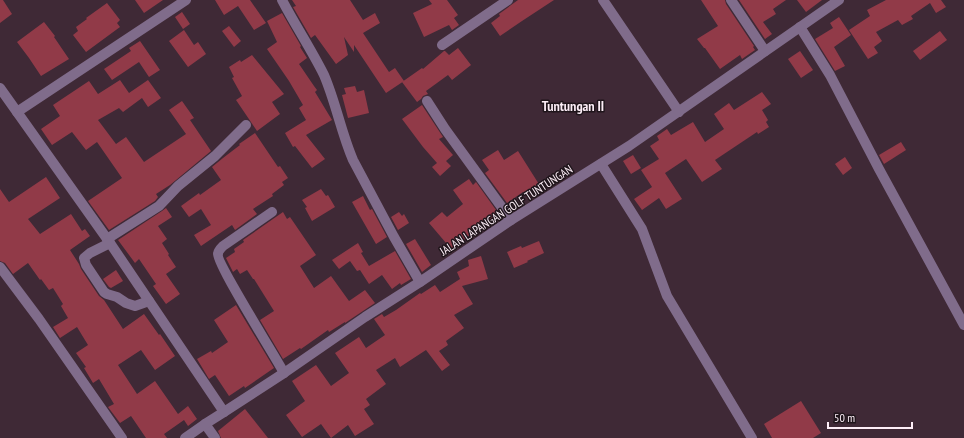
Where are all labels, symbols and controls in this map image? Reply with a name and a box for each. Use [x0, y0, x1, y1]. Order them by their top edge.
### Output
district label: Tuntungan II [542, 97, 604, 115]
street label: JALAN LAPANGAN GOLF TUNTUNGAN [436, 161, 575, 259]
scale bar [828, 404, 912, 430]
text: 50 m [834, 410, 855, 425]

